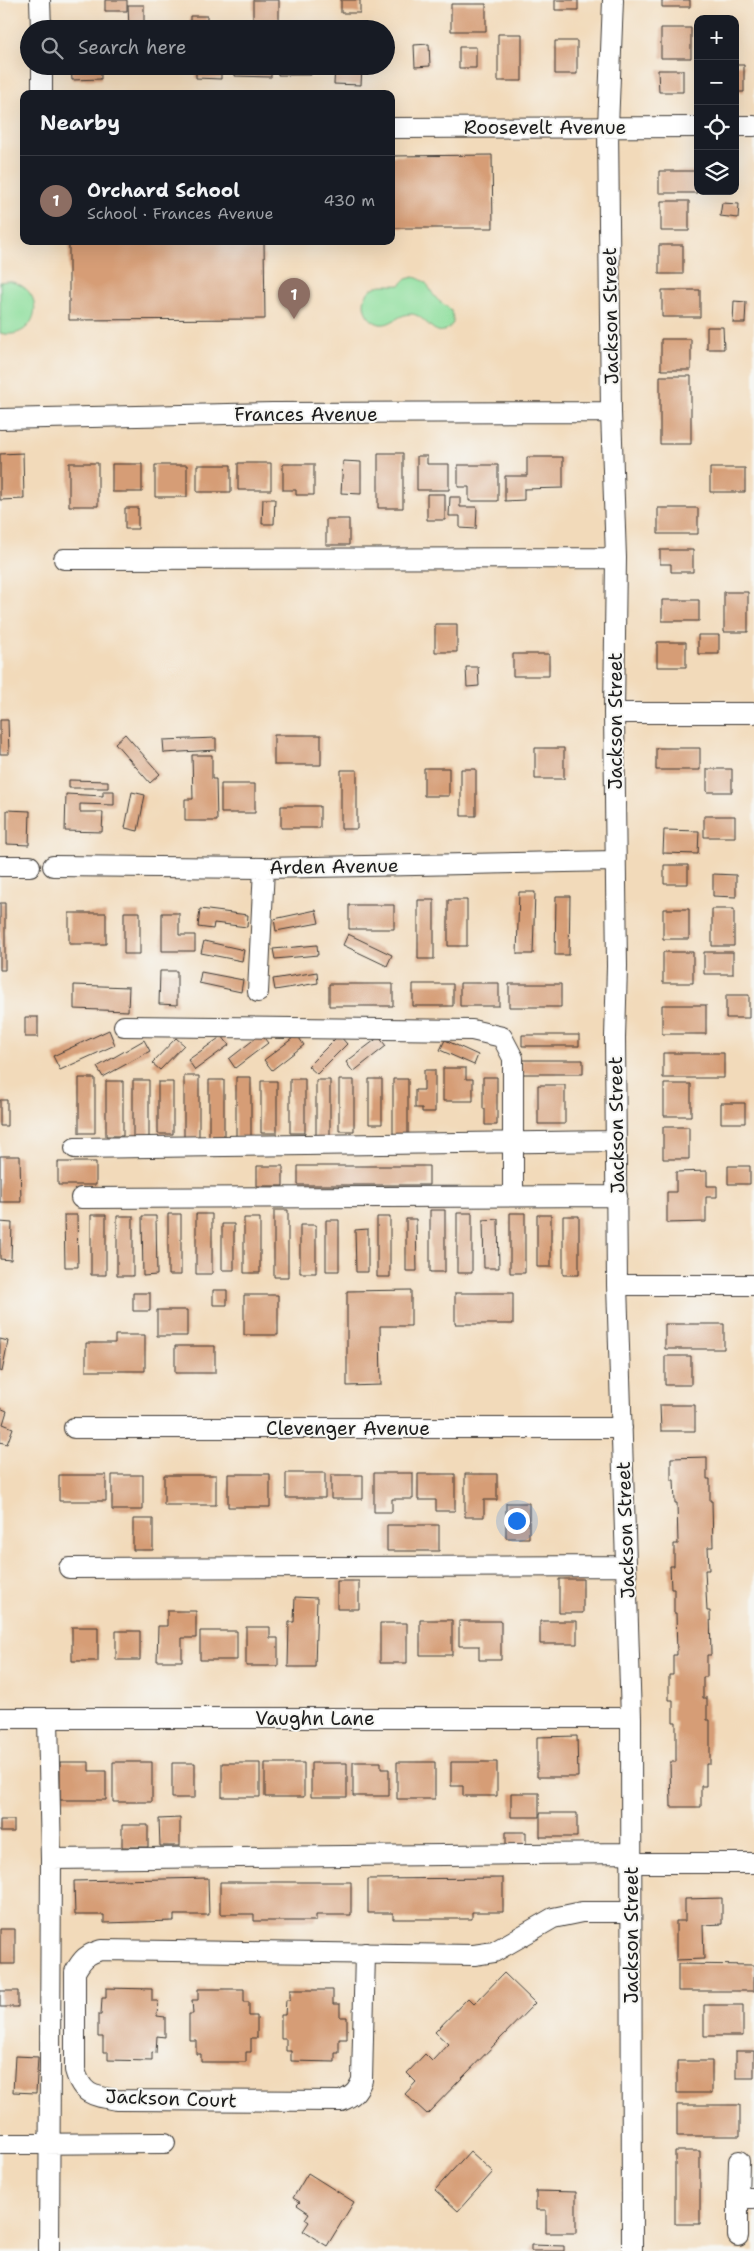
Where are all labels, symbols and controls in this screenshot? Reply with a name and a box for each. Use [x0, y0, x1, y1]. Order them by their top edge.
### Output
map controls [694, 15, 739, 195]
button: + [694, 15, 739, 60]
search box [20, 20, 395, 75]
icon: search [38, 34, 66, 62]
text: Search here [78, 35, 187, 60]
button: − [694, 60, 739, 105]
button: locate [694, 105, 739, 150]
text: Nearby [40, 109, 120, 137]
street label: Roosevelt Avenue [464, 115, 626, 140]
button: layers [694, 150, 739, 195]
text: Orchard School [87, 178, 240, 203]
text: 1 [52, 190, 60, 211]
text: 430 m [324, 190, 375, 211]
text: School · Frances Avenue [87, 203, 274, 224]
street label: Jackson Street [597, 247, 624, 385]
pin: 1 [278, 278, 310, 319]
street label: Frances Avenue [234, 402, 378, 427]
street label: Jackson Street [603, 652, 628, 790]
street label: Arden Avenue [269, 853, 399, 880]
street label: Jackson Street [603, 1056, 630, 1194]
street label: Clevenger Avenue [266, 1416, 430, 1441]
street label: Jackson Street [611, 1461, 640, 1599]
your location [504, 1508, 530, 1534]
street label: Vaughn Lane [255, 1706, 375, 1731]
street label: Jackson Street [619, 1866, 644, 2004]
street label: Jackson Court [105, 2084, 237, 2113]

